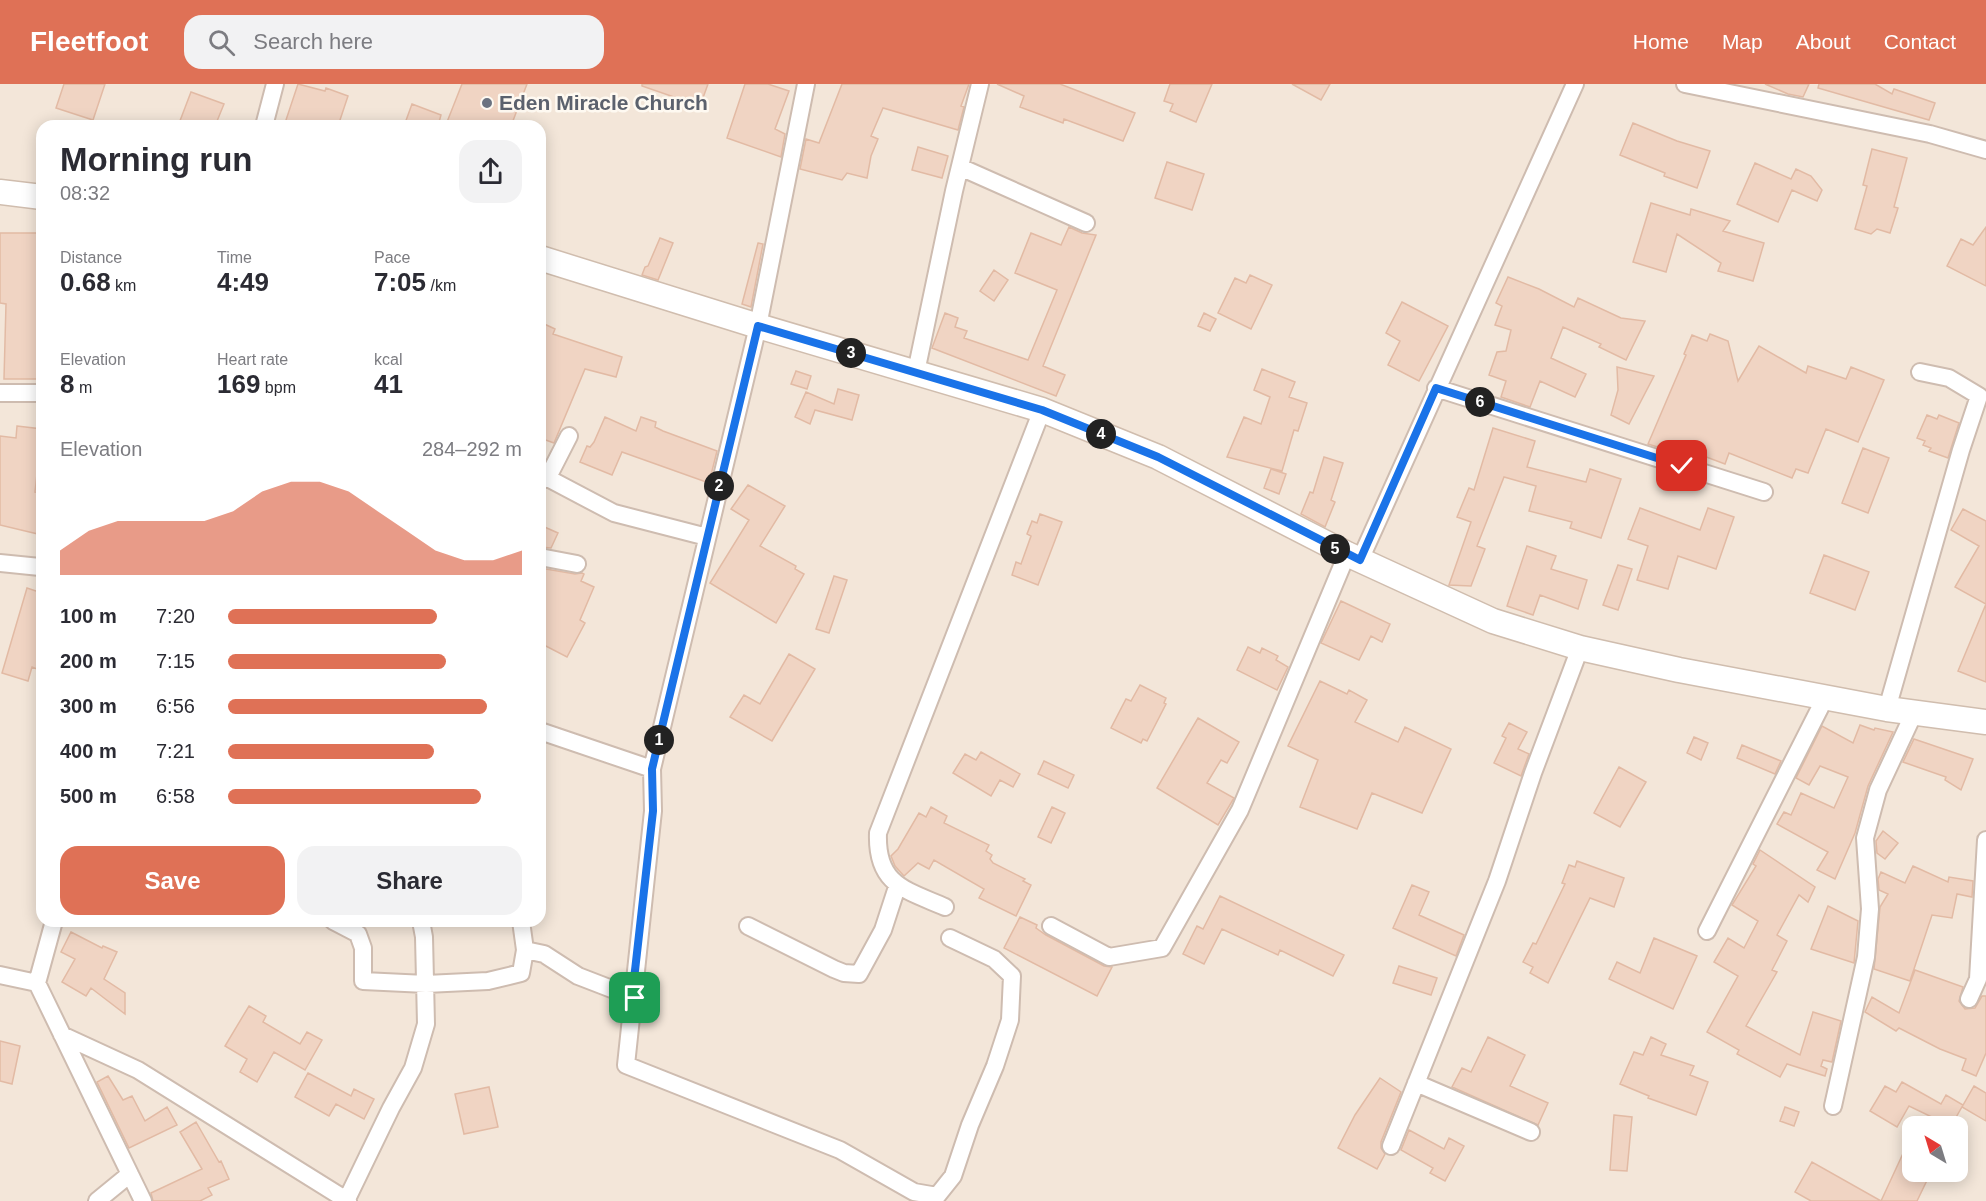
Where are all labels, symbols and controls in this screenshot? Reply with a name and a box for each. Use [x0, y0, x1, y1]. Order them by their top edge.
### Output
search box [184, 15, 604, 69]
text: Fleetfoot [30, 26, 148, 57]
icon: search [205, 26, 238, 59]
text: Search here [253, 29, 373, 54]
text: Home [1633, 30, 1689, 53]
text: Map [1722, 30, 1763, 53]
text: About [1796, 30, 1851, 53]
text: Contact [1884, 30, 1956, 53]
place label: Eden Miracle Church [499, 91, 708, 114]
marker: Eden Miracle Church [480, 96, 494, 110]
button: share [459, 140, 522, 203]
text: Morning run [60, 141, 252, 178]
text: 08:32 [60, 182, 110, 204]
text: Distance [60, 249, 122, 266]
text: Time [217, 249, 252, 266]
text: Pace [374, 249, 410, 266]
text: 0.68 [60, 267, 111, 297]
text: 4:49 [217, 267, 269, 297]
text: 7:05 [374, 267, 426, 297]
text: km [111, 277, 136, 294]
text: /km [426, 277, 456, 294]
pin: 3 [836, 338, 866, 368]
text: 3 [847, 344, 855, 361]
text: Elevation [60, 351, 126, 368]
text: Heart rate [217, 351, 288, 368]
text: kcal [374, 351, 402, 368]
text: 8 [60, 369, 74, 399]
text: 169 [217, 369, 260, 399]
text: 41 [374, 369, 403, 399]
text: m [74, 379, 92, 396]
text: bpm [260, 379, 296, 396]
pin: 6 [1465, 387, 1495, 417]
text: 6 [1476, 393, 1484, 410]
pin: 4 [1086, 419, 1116, 449]
text: 4 [1097, 425, 1105, 442]
text: Elevation [60, 438, 142, 460]
text: 284–292 m [422, 438, 522, 460]
pin [1656, 440, 1707, 491]
icon: check [1665, 449, 1698, 482]
pin: 2 [704, 471, 734, 501]
text: 2 [715, 477, 723, 494]
pin: 5 [1320, 534, 1350, 564]
text: 5 [1331, 540, 1339, 557]
text: 100 m [60, 605, 117, 627]
text: 7:20 [156, 605, 195, 627]
text: 200 m [60, 650, 117, 672]
text: 7:15 [156, 650, 195, 672]
text: 300 m [60, 695, 117, 717]
text: 6:56 [156, 695, 195, 717]
pin: 1 [644, 725, 674, 755]
text: 1 [655, 731, 663, 748]
text: 400 m [60, 740, 117, 762]
text: 7:21 [156, 740, 195, 762]
text: 500 m [60, 785, 117, 807]
text: 6:58 [156, 785, 195, 807]
button: Save [60, 846, 285, 915]
button: Share [297, 846, 522, 915]
pin [609, 972, 660, 1023]
icon: arrive [618, 981, 651, 1014]
north arrow [1902, 1116, 1968, 1182]
map controls [1902, 1116, 1968, 1182]

